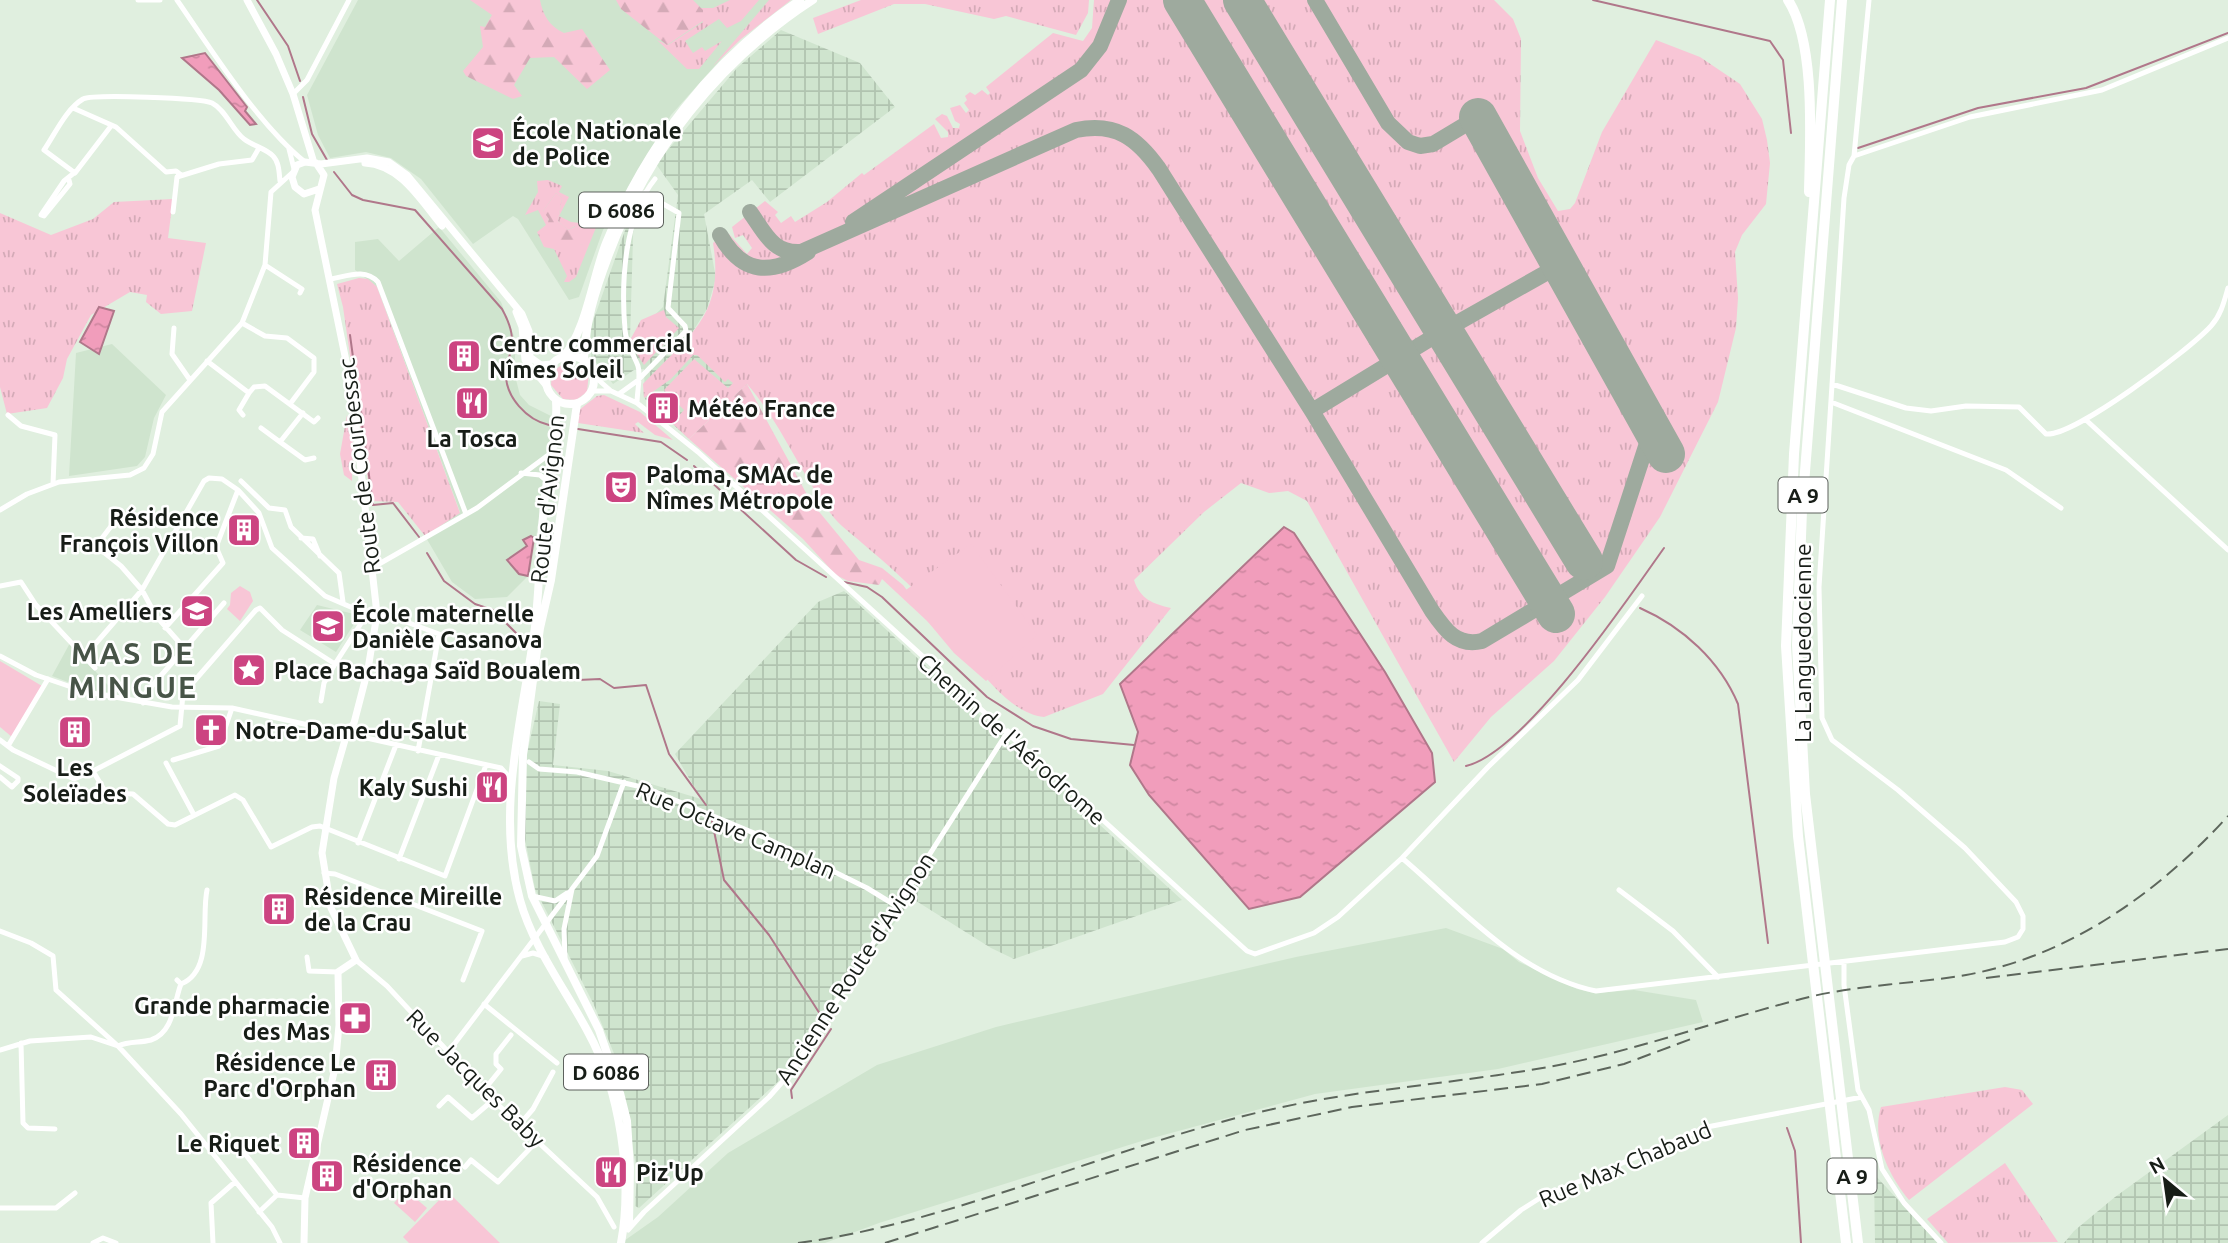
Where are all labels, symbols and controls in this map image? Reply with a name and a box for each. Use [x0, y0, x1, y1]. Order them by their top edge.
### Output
place label: École Nationale de Police [512, 115, 682, 169]
school or university icon: École Nationale de Police [469, 124, 507, 162]
road number: D 6086 [579, 192, 663, 228]
place label: Centre commercial Nîmes Soleil [489, 331, 692, 382]
building icon: Centre commercial Nîmes Soleil [445, 337, 483, 375]
street label: Route de Courbessac [333, 356, 385, 575]
restaurant icon: La Tosca [453, 384, 491, 422]
building icon: Météo France [644, 389, 682, 427]
place label: Météo France [688, 396, 836, 421]
street label: Route d'Avignon [526, 413, 568, 585]
place label: La Tosca [426, 426, 518, 451]
place label: Paloma, SMAC de Nîmes Métropole [646, 462, 834, 513]
theatre icon: Paloma, SMAC de Nîmes Métropole [602, 468, 640, 506]
road number: A 9 [1778, 477, 1828, 512]
place label: Résidence François Villon [59, 505, 219, 557]
building icon: Résidence François Villon [225, 511, 263, 549]
street label: La Languedocienne [1790, 543, 1815, 743]
school or university icon: Les Amelliers [178, 592, 216, 630]
place label: École maternelle Danièle Casanova [352, 598, 542, 652]
place label: Les Amelliers [27, 599, 172, 624]
school or university icon: École maternelle Danièle Casanova [309, 607, 347, 645]
district label: MAS DE MINGUE [68, 636, 198, 704]
street label: Chemin de l'Aérodrome [913, 648, 1111, 830]
place icon: Place Bachaga Saïd Boualem [230, 651, 268, 689]
place label: Place Bachaga Saïd Boualem [274, 658, 581, 683]
church icon: Notre-Dame-du-Salut [192, 711, 230, 749]
building icon: Les Soleïades [56, 713, 94, 751]
place label: Notre-Dame-du-Salut [235, 718, 467, 743]
place label: Les Soleïades [23, 755, 127, 806]
restaurant icon: Kaly Sushi [473, 768, 511, 806]
place label: Kaly Sushi [359, 775, 468, 800]
street label: Rue Octave Camplan [633, 777, 839, 883]
street label: Ancienne Route d'Avignon [771, 848, 939, 1088]
place label: Résidence Mireille de la Crau [304, 884, 502, 935]
building icon: Résidence Mireille de la Crau [260, 890, 298, 928]
place label: Grande pharmacie des Mas [134, 993, 330, 1044]
pharmacy icon: Grande pharmacie des Mas [336, 999, 374, 1037]
street label: Rue Jacques Baby [402, 1004, 550, 1152]
place label: Résidence Le Parc d'Orphan [203, 1050, 356, 1101]
road number: D 6086 [564, 1054, 648, 1090]
building icon: Résidence Le Parc d'Orphan [362, 1056, 400, 1094]
street label: Rue Max Chabaud [1535, 1116, 1715, 1212]
building icon: Le Riquet [285, 1124, 323, 1162]
place label: Le Riquet [177, 1131, 280, 1156]
north arrow [2130, 1145, 2200, 1215]
place label: Résidence d'Orphan [352, 1151, 462, 1202]
text: N [2145, 1152, 2168, 1178]
restaurant icon: Piz'Up [592, 1153, 630, 1191]
building icon: Résidence d'Orphan [308, 1157, 346, 1195]
road number: A 9 [1828, 1158, 1876, 1194]
place label: Piz'Up [636, 1160, 704, 1185]

